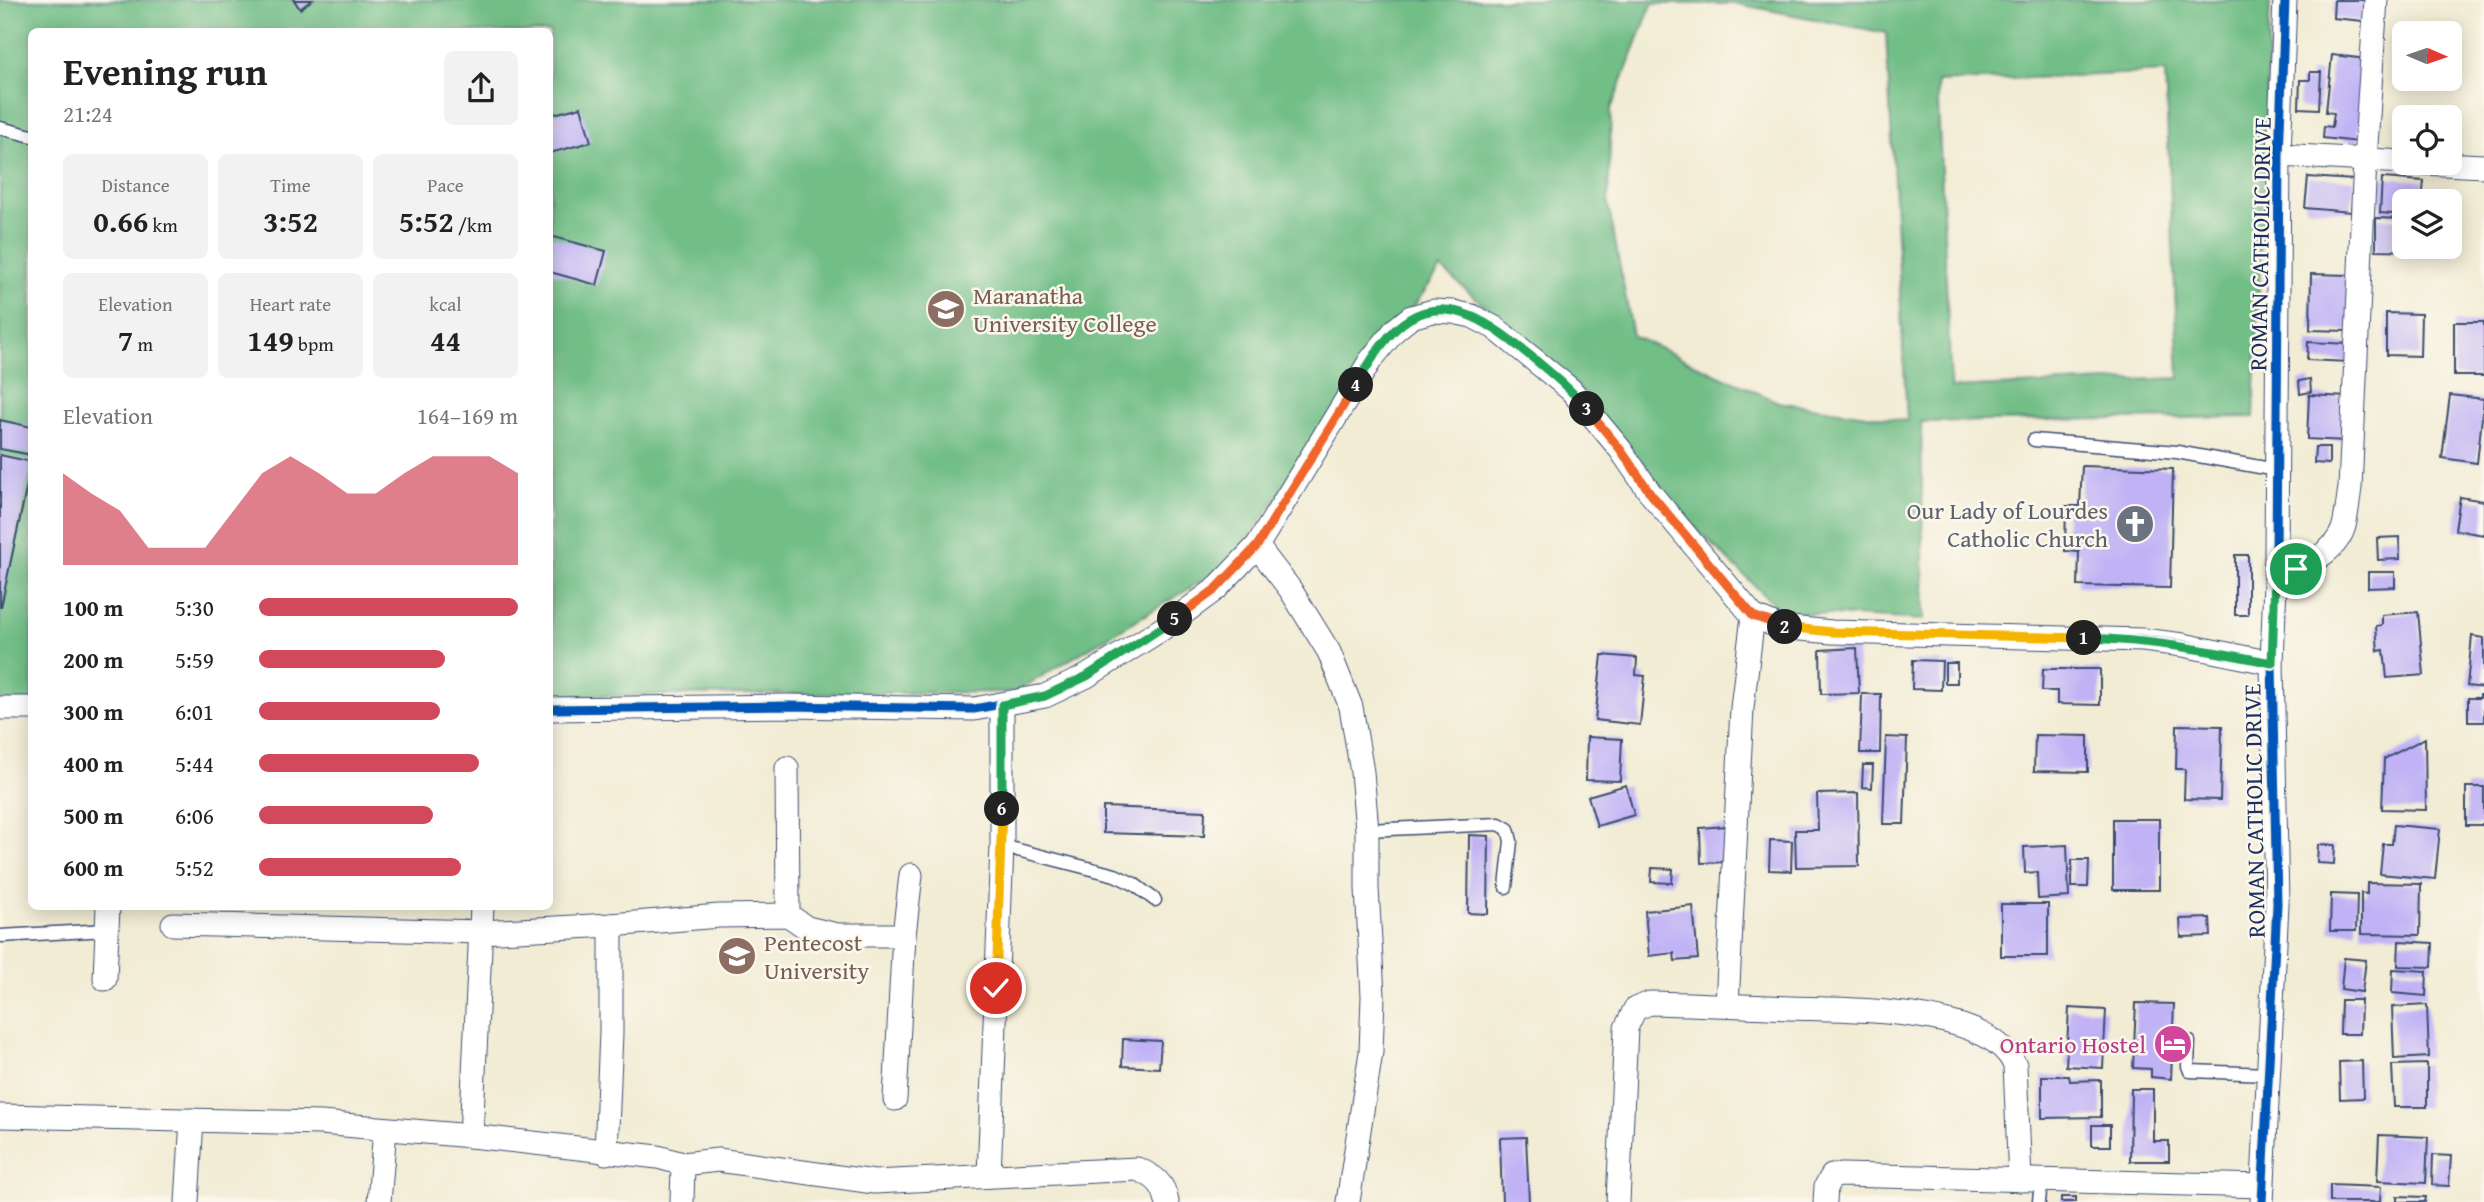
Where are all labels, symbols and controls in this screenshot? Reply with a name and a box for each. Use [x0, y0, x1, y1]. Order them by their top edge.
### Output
north arrow [2392, 21, 2462, 91]
map controls [2392, 21, 2462, 259]
text: Evening run [63, 43, 267, 99]
button: share [444, 51, 518, 125]
text: 21:24 [63, 97, 113, 130]
button: locate [2392, 105, 2462, 175]
street label: ROMAN CATHOLIC DRIVE [2240, 117, 2280, 371]
text: Distance [101, 171, 170, 199]
text: Time [270, 171, 311, 199]
text: Pace [427, 171, 464, 199]
button: layers [2392, 189, 2462, 259]
text: 0.66 [93, 199, 148, 243]
text: 3:52 [263, 199, 318, 243]
text: 5:52 [399, 199, 454, 243]
text: km [148, 211, 178, 239]
text: /km [454, 211, 492, 239]
place label: Maranatha University College [973, 278, 1157, 341]
school or university icon: Maranatha University College [925, 288, 967, 330]
text: Elevation [98, 290, 173, 318]
text: Heart rate [250, 290, 331, 318]
text: kcal [429, 290, 462, 318]
text: 7 [118, 318, 133, 362]
text: 149 [247, 318, 294, 362]
text: 44 [430, 318, 461, 362]
text: m [133, 330, 153, 358]
text: bpm [294, 330, 334, 358]
pin: 4 [1338, 368, 1374, 402]
text: 4 [1351, 370, 1360, 398]
pin: 3 [1570, 392, 1604, 426]
text: 3 [1582, 394, 1591, 422]
text: Elevation [63, 399, 153, 432]
text: 164–169 m [417, 399, 518, 432]
place label: Our Lady of Lourdes Catholic Church [1907, 493, 2109, 556]
church icon: Our Lady of Lourdes Catholic Church [2114, 503, 2156, 545]
pin [2266, 539, 2326, 599]
icon: arrive [2277, 550, 2315, 588]
text: 100 m [63, 591, 124, 624]
text: 5:30 [175, 591, 214, 624]
pin: 5 [1158, 602, 1192, 636]
text: 5 [1170, 604, 1179, 632]
pin: 2 [1768, 610, 1802, 644]
text: 2 [1780, 612, 1789, 640]
pin: 1 [2066, 620, 2102, 656]
text: 1 [2079, 623, 2088, 651]
text: 200 m [63, 643, 124, 676]
text: 5:59 [175, 643, 214, 676]
street label: ROMAN CATHOLIC DRIVE [2234, 684, 2274, 938]
text: 300 m [63, 695, 124, 728]
text: 6:01 [175, 695, 214, 728]
text: 400 m [63, 747, 124, 780]
text: 5:44 [175, 747, 214, 780]
pin: 6 [984, 792, 1020, 826]
text: 6 [997, 794, 1006, 822]
text: 500 m [63, 799, 124, 832]
text: 6:06 [175, 799, 214, 832]
text: 600 m [63, 851, 124, 884]
text: 5:52 [175, 851, 214, 884]
place label: Pentecost University [764, 925, 869, 988]
school or university icon: Pentecost University [716, 935, 758, 977]
pin [966, 958, 1026, 1018]
icon: check [977, 969, 1015, 1007]
hotel icon: Ontario Hostel [2152, 1023, 2194, 1065]
place label: Ontario Hostel [2000, 1027, 2146, 1062]

